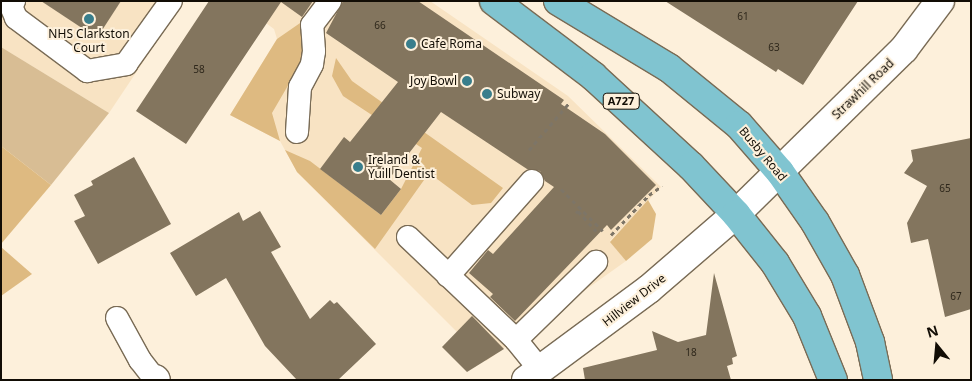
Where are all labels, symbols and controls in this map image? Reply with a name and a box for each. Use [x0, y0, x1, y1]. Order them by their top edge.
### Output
house number: 61 [737, 11, 749, 23]
marker: NHS Clarkston Court [83, 13, 95, 25]
house number: 66 [374, 20, 386, 32]
place label: NHS Clarkston Court [48, 27, 130, 55]
place label: Cafe Roma [421, 37, 482, 51]
marker: Cafe Roma [405, 38, 417, 50]
house number: 63 [768, 42, 780, 54]
street label: Strawhill Road [829, 56, 897, 122]
house number: 58 [193, 64, 205, 76]
place label: Joy Bowl [410, 74, 457, 88]
marker: Joy Bowl [461, 75, 473, 87]
place label: Subway [497, 87, 540, 101]
marker: Subway [481, 88, 493, 100]
road number: A727 [602, 92, 640, 110]
street label: Busby Road [736, 124, 790, 184]
place label: Ireland & Yuill Dentist [368, 153, 435, 181]
marker: Ireland & Yuill Dentist [352, 161, 364, 173]
house number: 65 [939, 183, 951, 195]
street label: Hillview Drive [600, 271, 668, 329]
house number: 67 [950, 291, 962, 303]
text: N [924, 320, 941, 342]
north arrow [912, 321, 962, 371]
house number: 18 [685, 347, 697, 359]

